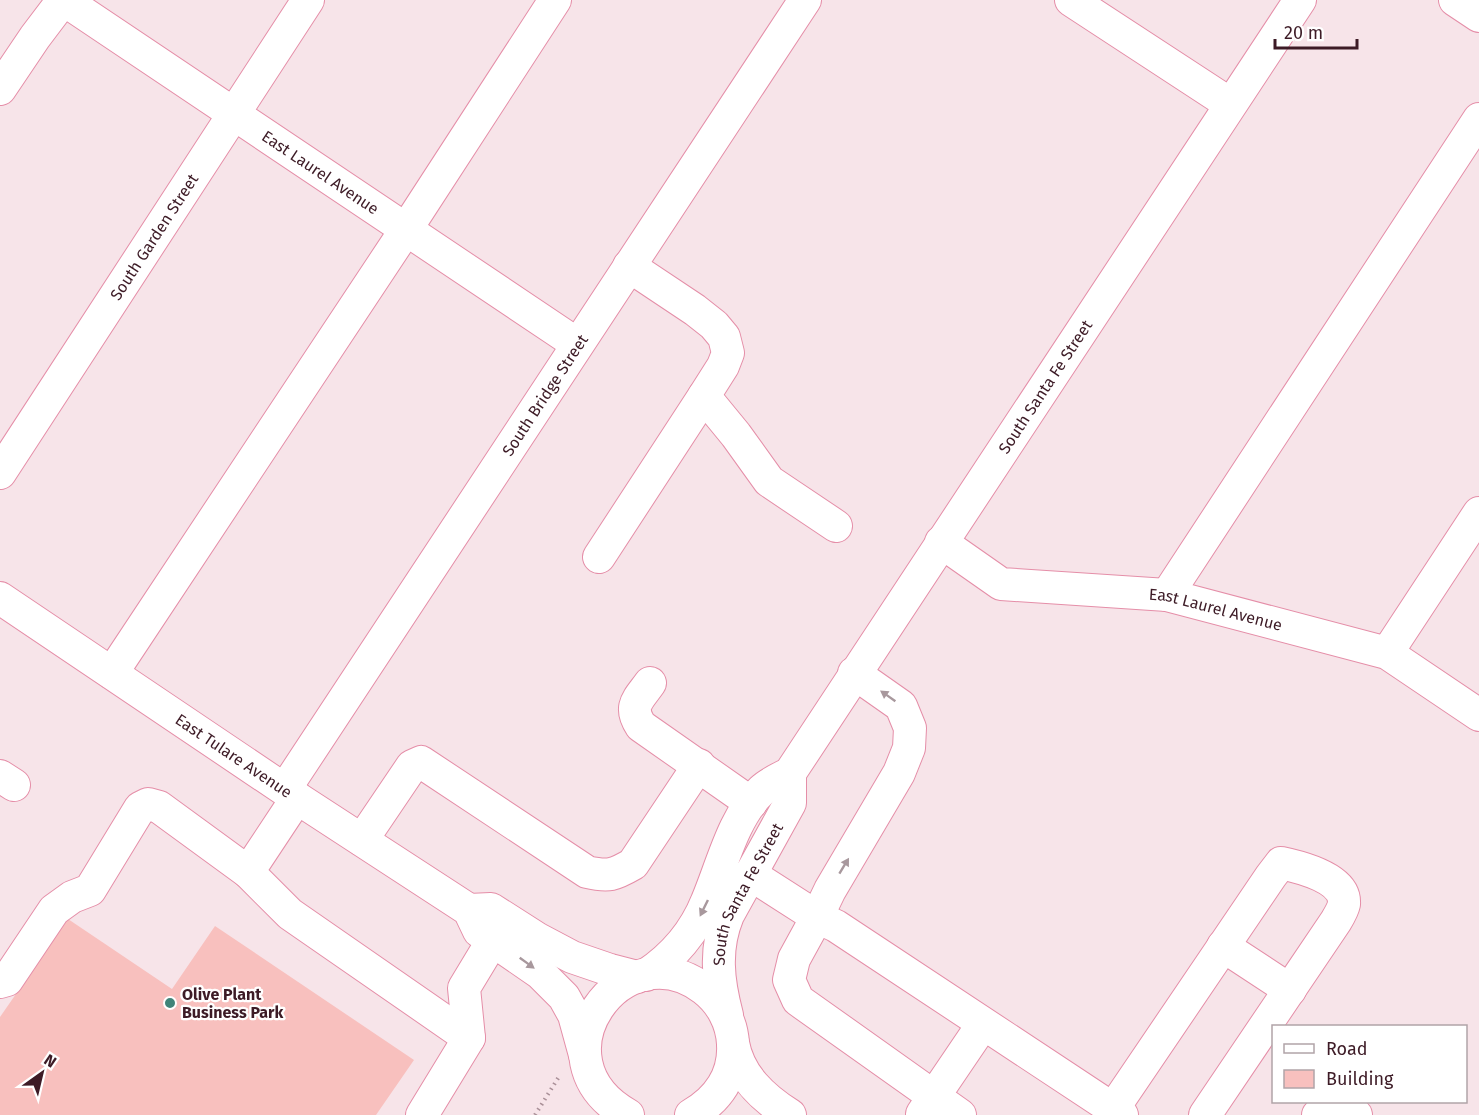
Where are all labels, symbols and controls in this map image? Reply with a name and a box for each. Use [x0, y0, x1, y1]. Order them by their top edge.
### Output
scale bar [1275, 12, 1358, 50]
text: 20 m [1284, 22, 1323, 44]
street label: East Laurel Avenue [258, 127, 382, 219]
street label: South Garden Street [106, 170, 202, 304]
street label: South Santa Fe Street [994, 316, 1096, 457]
street label: South Bridge Street [498, 331, 592, 459]
street label: East Laurel Avenue [1148, 585, 1284, 635]
one-way arrow [880, 690, 896, 702]
street label: East Tulare Avenue [172, 710, 296, 802]
street label: South Santa Fe Street [710, 819, 787, 966]
one-way arrow [839, 857, 849, 874]
one-way arrow [699, 899, 708, 916]
one-way arrow [519, 957, 535, 969]
place label: Olive Plant Business Park [182, 985, 283, 1022]
marker: Olive Plant Business Park [163, 996, 177, 1010]
legend [1272, 1025, 1467, 1103]
text: Road [1326, 1038, 1368, 1060]
north arrow [12, 1043, 72, 1103]
text: N [40, 1050, 60, 1072]
text: Building [1326, 1068, 1394, 1090]

